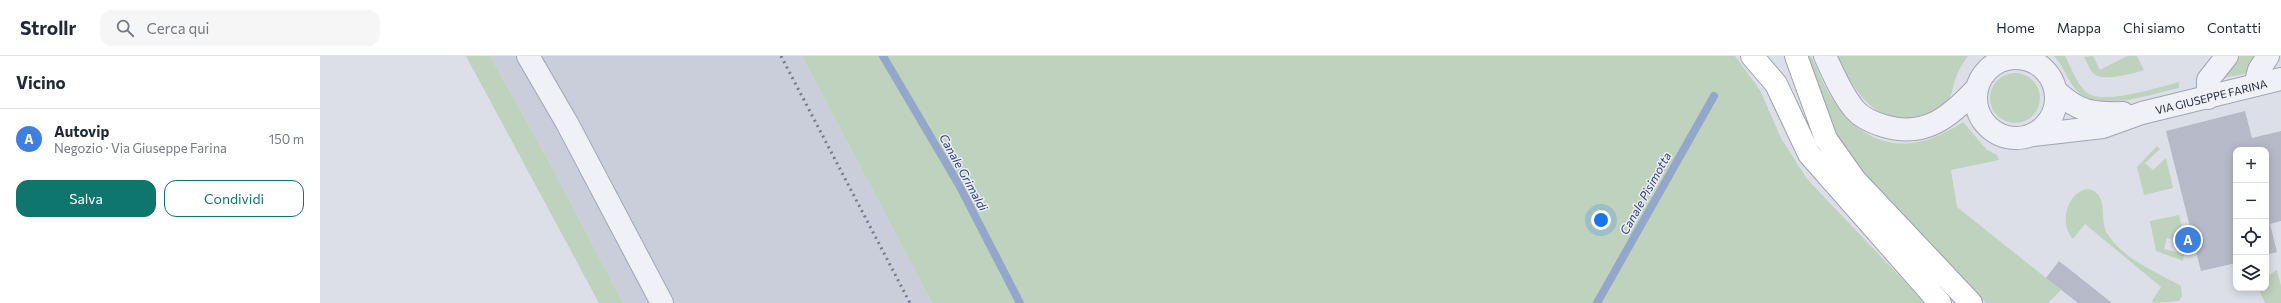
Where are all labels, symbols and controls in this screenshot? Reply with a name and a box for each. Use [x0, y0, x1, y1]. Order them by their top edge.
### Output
search box [100, 10, 380, 46]
text: Strollr [20, 16, 76, 39]
icon: search [114, 17, 136, 39]
text: Cerca qui [146, 19, 209, 37]
text: Home [1996, 19, 2035, 36]
text: Mappa [2057, 19, 2101, 36]
text: Chi siamo [2123, 19, 2185, 36]
text: Contatti [2207, 19, 2261, 36]
text: Vicino [16, 72, 66, 93]
street label: VIA GIUSEPPE FARINA [2154, 76, 2269, 116]
text: Autovip [54, 122, 109, 140]
text: A [24, 131, 34, 147]
text: 150 m [269, 131, 304, 147]
water label: Canale Grimaldi [937, 131, 991, 214]
text: Negozio · Via Giuseppe Farina [54, 140, 227, 156]
map controls [2233, 147, 2269, 291]
button: + [2233, 147, 2269, 183]
water label: Canale Pisimotta [1617, 149, 1673, 237]
button: Salva [16, 180, 156, 217]
button: Condividi [164, 180, 304, 217]
button: − [2233, 183, 2269, 219]
your location [1591, 210, 1611, 230]
button: locate [2233, 219, 2269, 255]
pin: A [2175, 225, 2201, 255]
button: layers [2233, 255, 2269, 291]

